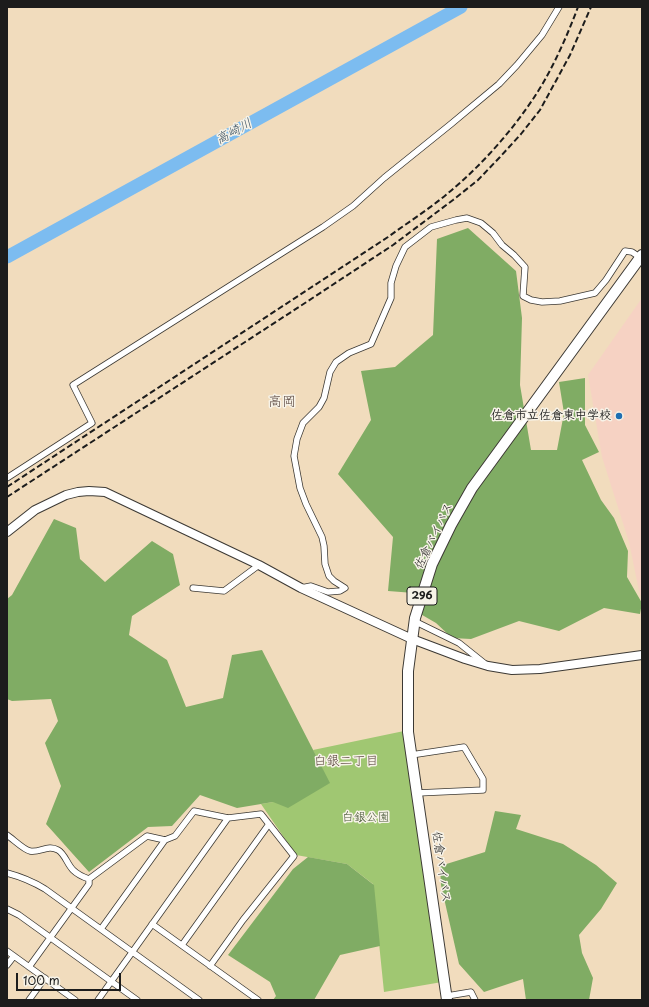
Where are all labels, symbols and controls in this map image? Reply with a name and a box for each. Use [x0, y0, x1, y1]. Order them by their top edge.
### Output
water label: 高崎川 [213, 116, 255, 148]
district label: 高岡 [268, 394, 296, 410]
place label: 佐倉市立佐倉東中学校 [491, 409, 611, 423]
marker: 佐倉市立佐倉東中学校 [614, 411, 624, 421]
street label: 佐倉バイパス [412, 500, 456, 572]
road number: 296 [407, 587, 437, 605]
district label: 白銀二丁目 [314, 753, 378, 769]
park label: 白銀公園 [342, 811, 390, 825]
street label: 佐倉バイパス [429, 830, 453, 904]
scale bar [18, 965, 123, 991]
text: 100 m [23, 971, 60, 989]

